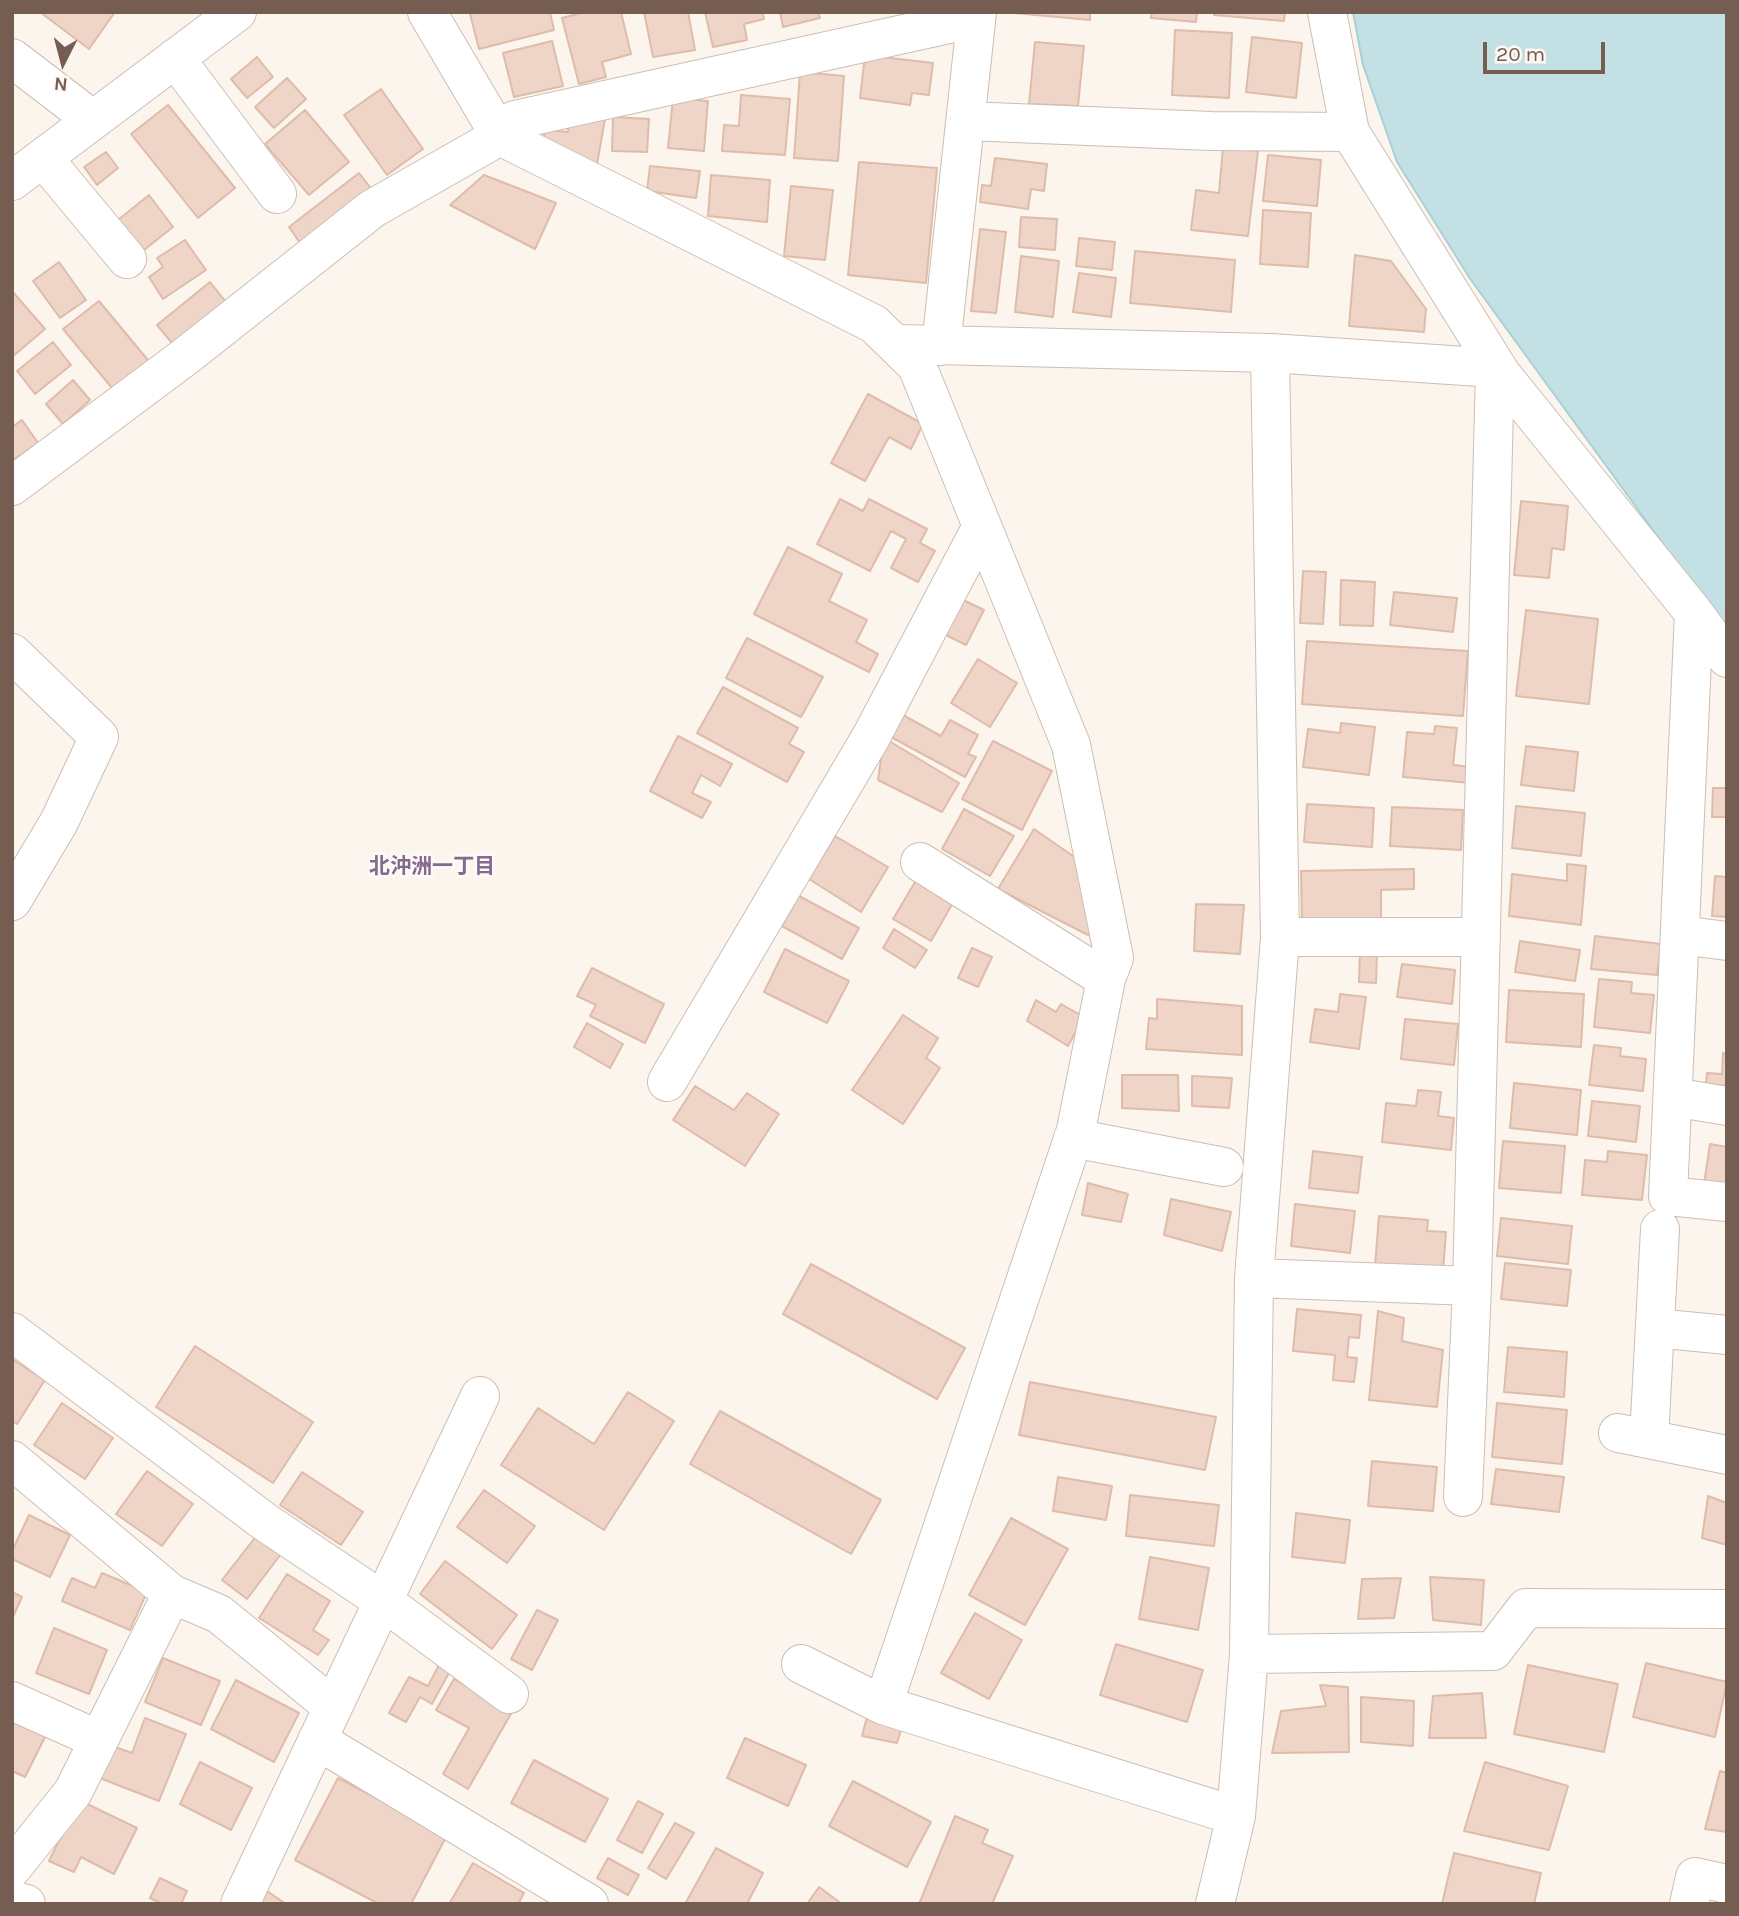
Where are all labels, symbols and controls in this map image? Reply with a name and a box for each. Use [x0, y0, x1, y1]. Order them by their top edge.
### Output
north arrow [28, 28, 98, 98]
scale bar [1487, 28, 1610, 72]
text: 20 m [1496, 42, 1545, 66]
text: N [53, 72, 69, 96]
district label: 北沖洲一丁目 [369, 854, 495, 880]

